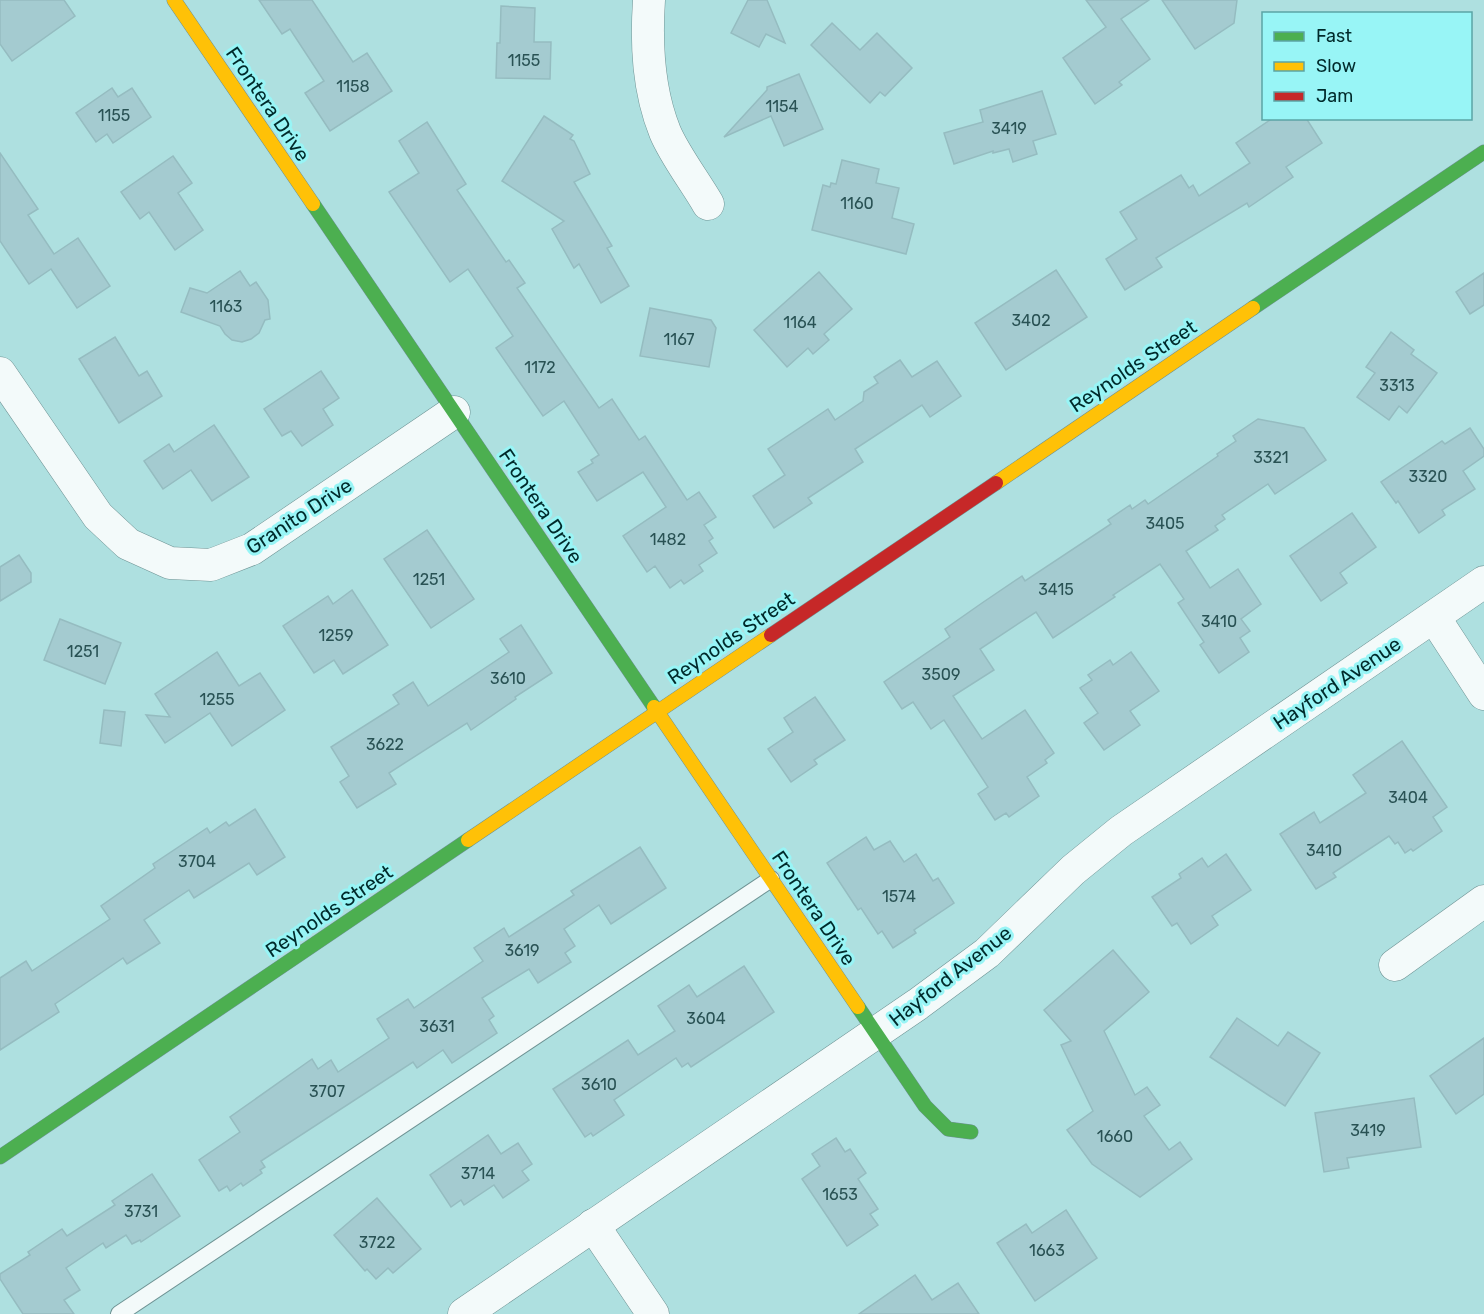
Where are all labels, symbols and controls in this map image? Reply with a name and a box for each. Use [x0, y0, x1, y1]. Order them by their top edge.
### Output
legend [1262, 12, 1472, 120]
text: Fast [1316, 25, 1352, 47]
street label: Frontera Drive [221, 42, 315, 166]
house number: 1155 [508, 51, 540, 70]
text: Slow [1316, 55, 1356, 77]
house number: 1158 [336, 77, 370, 96]
text: Jam [1316, 85, 1353, 107]
house number: 1154 [765, 97, 799, 116]
house number: 1155 [98, 106, 130, 125]
house number: 3419 [991, 119, 1027, 138]
house number: 1160 [840, 194, 874, 213]
house number: 1163 [210, 297, 242, 316]
house number: 3402 [1011, 311, 1051, 330]
house number: 1164 [783, 313, 817, 332]
street label: Reynolds Street [1065, 315, 1201, 417]
house number: 1167 [663, 330, 695, 349]
house number: 1172 [524, 358, 556, 377]
house number: 3313 [1379, 376, 1415, 395]
street label: Frontera Drive [494, 444, 588, 568]
house number: 3321 [1253, 448, 1289, 467]
house number: 3320 [1409, 467, 1447, 486]
street label: Granito Drive [242, 473, 356, 559]
house number: 3405 [1145, 514, 1185, 533]
house number: 1482 [650, 530, 686, 549]
house number: 1251 [413, 570, 445, 589]
house number: 3415 [1038, 580, 1074, 599]
street label: Reynolds Street [663, 587, 799, 689]
house number: 3410 [1201, 612, 1237, 631]
house number: 1259 [318, 626, 354, 645]
street label: Hayford Avenue [1269, 631, 1405, 735]
house number: 1251 [67, 642, 99, 661]
house number: 3509 [922, 665, 960, 684]
house number: 3610 [490, 669, 526, 688]
house number: 1255 [199, 690, 235, 709]
house number: 3622 [366, 735, 404, 754]
house number: 3404 [1388, 788, 1428, 807]
house number: 3410 [1306, 841, 1342, 860]
street label: Frontera Drive [767, 846, 861, 970]
house number: 3704 [178, 852, 216, 871]
street label: Reynolds Street [261, 860, 397, 962]
house number: 1574 [882, 887, 916, 906]
street label: Hayford Avenue [884, 921, 1016, 1031]
house number: 3619 [504, 941, 540, 960]
house number: 3604 [686, 1009, 726, 1028]
house number: 3631 [419, 1017, 455, 1036]
house number: 3610 [581, 1075, 617, 1094]
house number: 3707 [309, 1082, 345, 1101]
house number: 3419 [1350, 1121, 1386, 1140]
house number: 1660 [1097, 1127, 1133, 1146]
house number: 3714 [461, 1164, 495, 1183]
house number: 1653 [822, 1185, 858, 1204]
house number: 3731 [124, 1202, 158, 1221]
house number: 3722 [359, 1233, 395, 1252]
house number: 1663 [1029, 1241, 1065, 1260]

